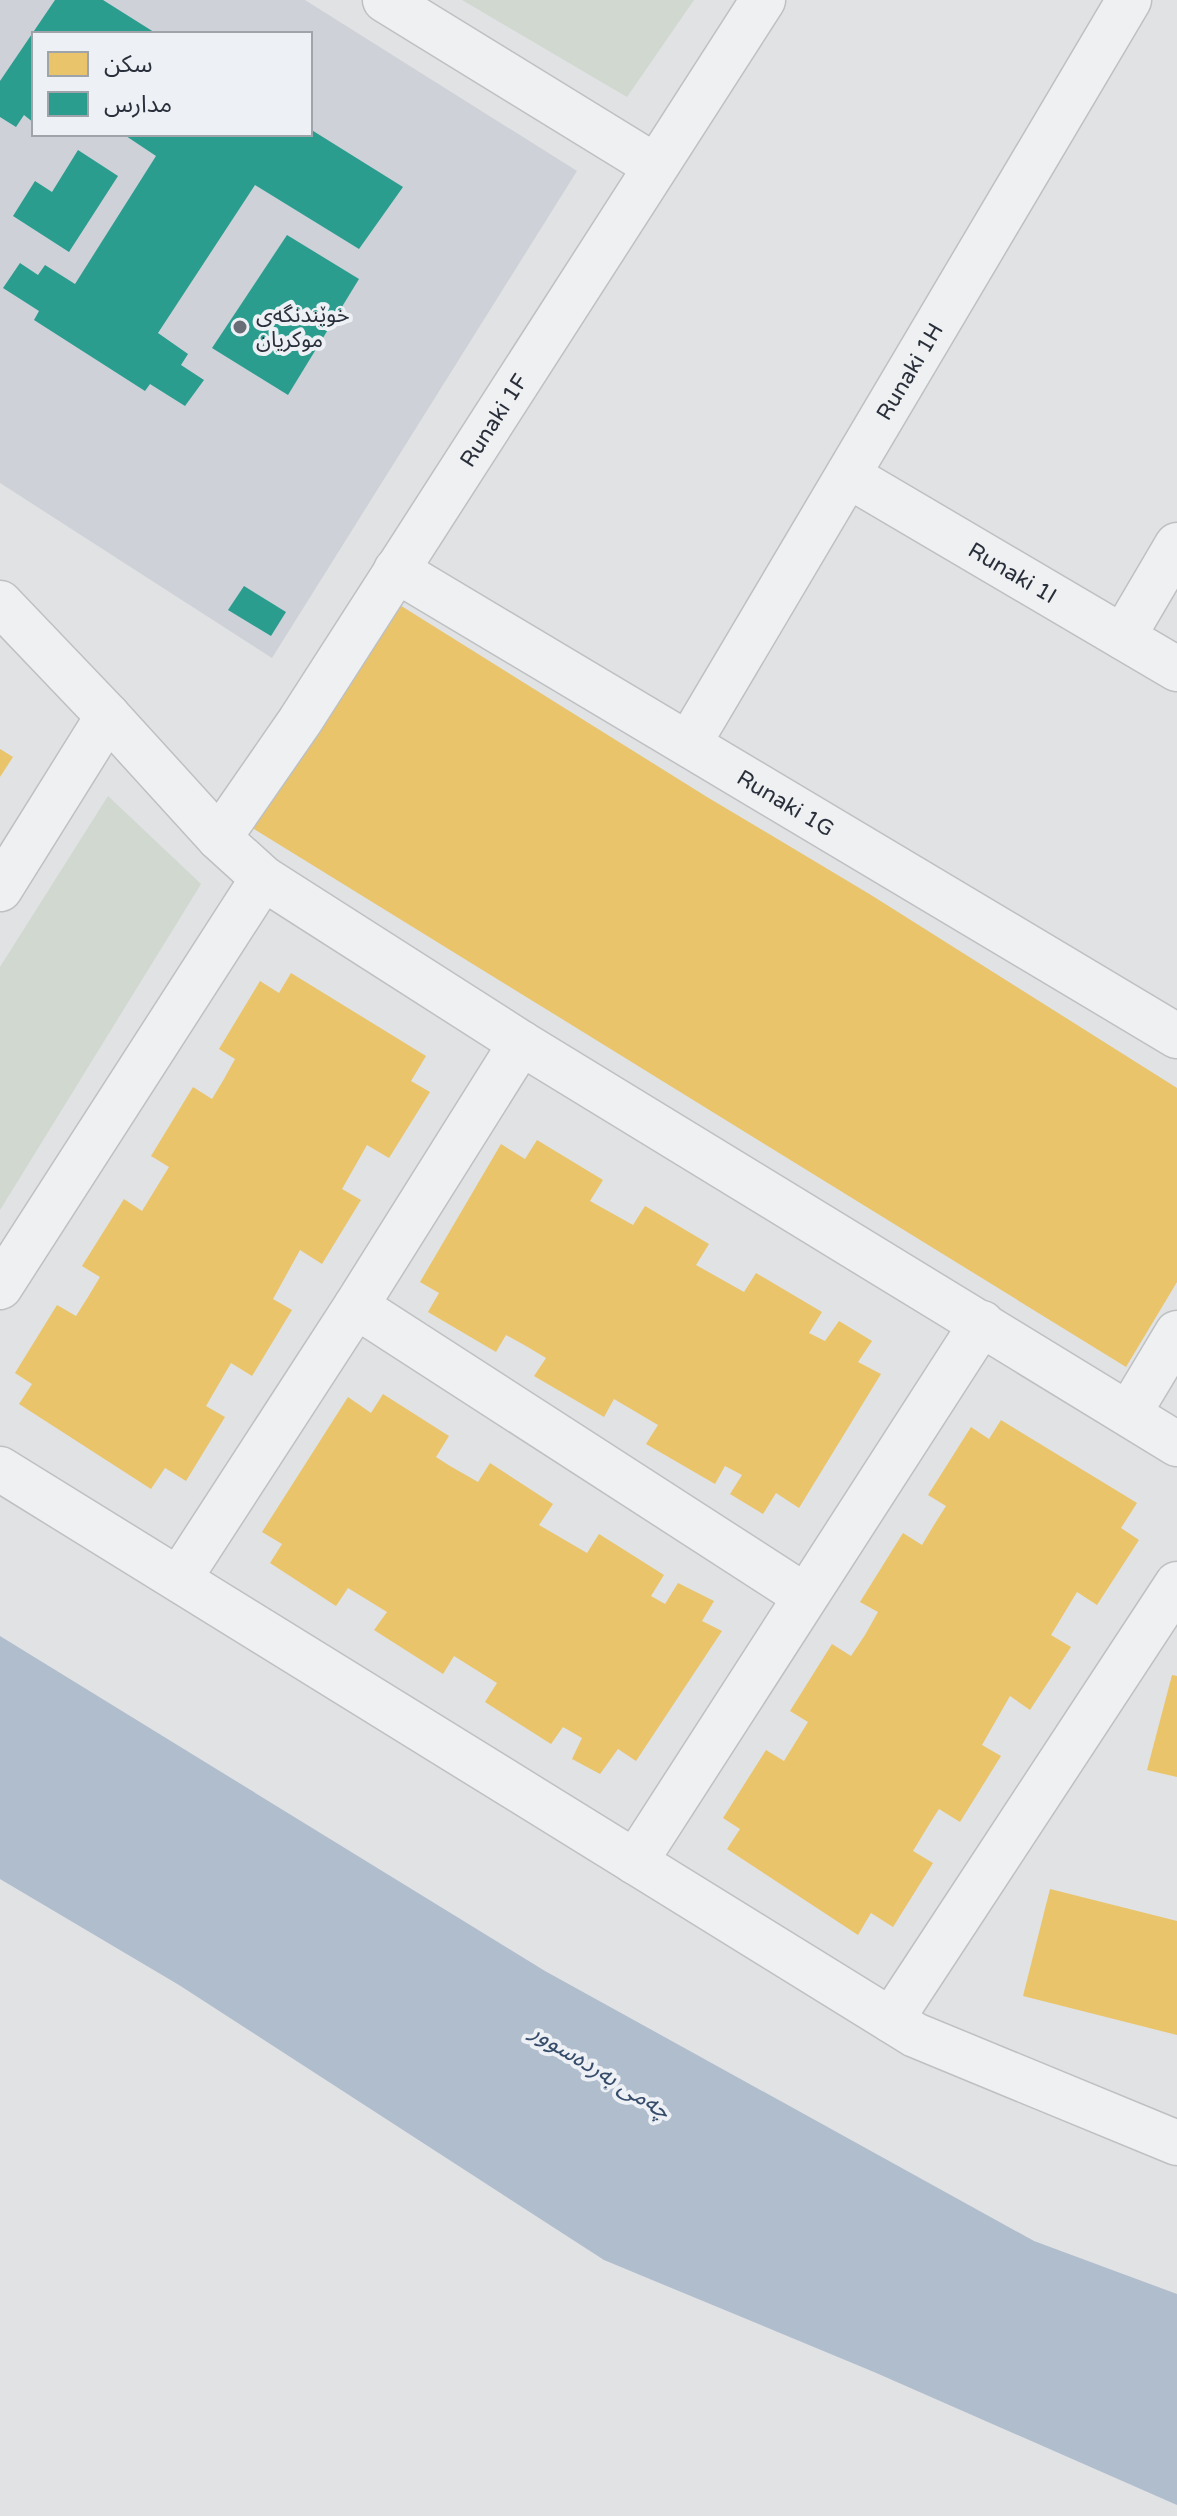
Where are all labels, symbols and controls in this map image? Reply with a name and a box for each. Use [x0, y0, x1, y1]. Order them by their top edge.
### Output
legend [32, 32, 312, 136]
text: سكن [104, 50, 153, 79]
text: مدارس [104, 90, 172, 119]
place label: خوێندنگەی موکریان [256, 302, 350, 353]
marker: خوێندنگەی موکریان [231, 318, 249, 336]
street label: Runaki 1H [871, 318, 949, 425]
street label: Runaki 1F [455, 369, 534, 472]
street label: Runaki 1I [963, 537, 1061, 609]
street label: Runaki 1G [732, 765, 839, 842]
water label: چەمی بەردەسوور [523, 2016, 677, 2127]

